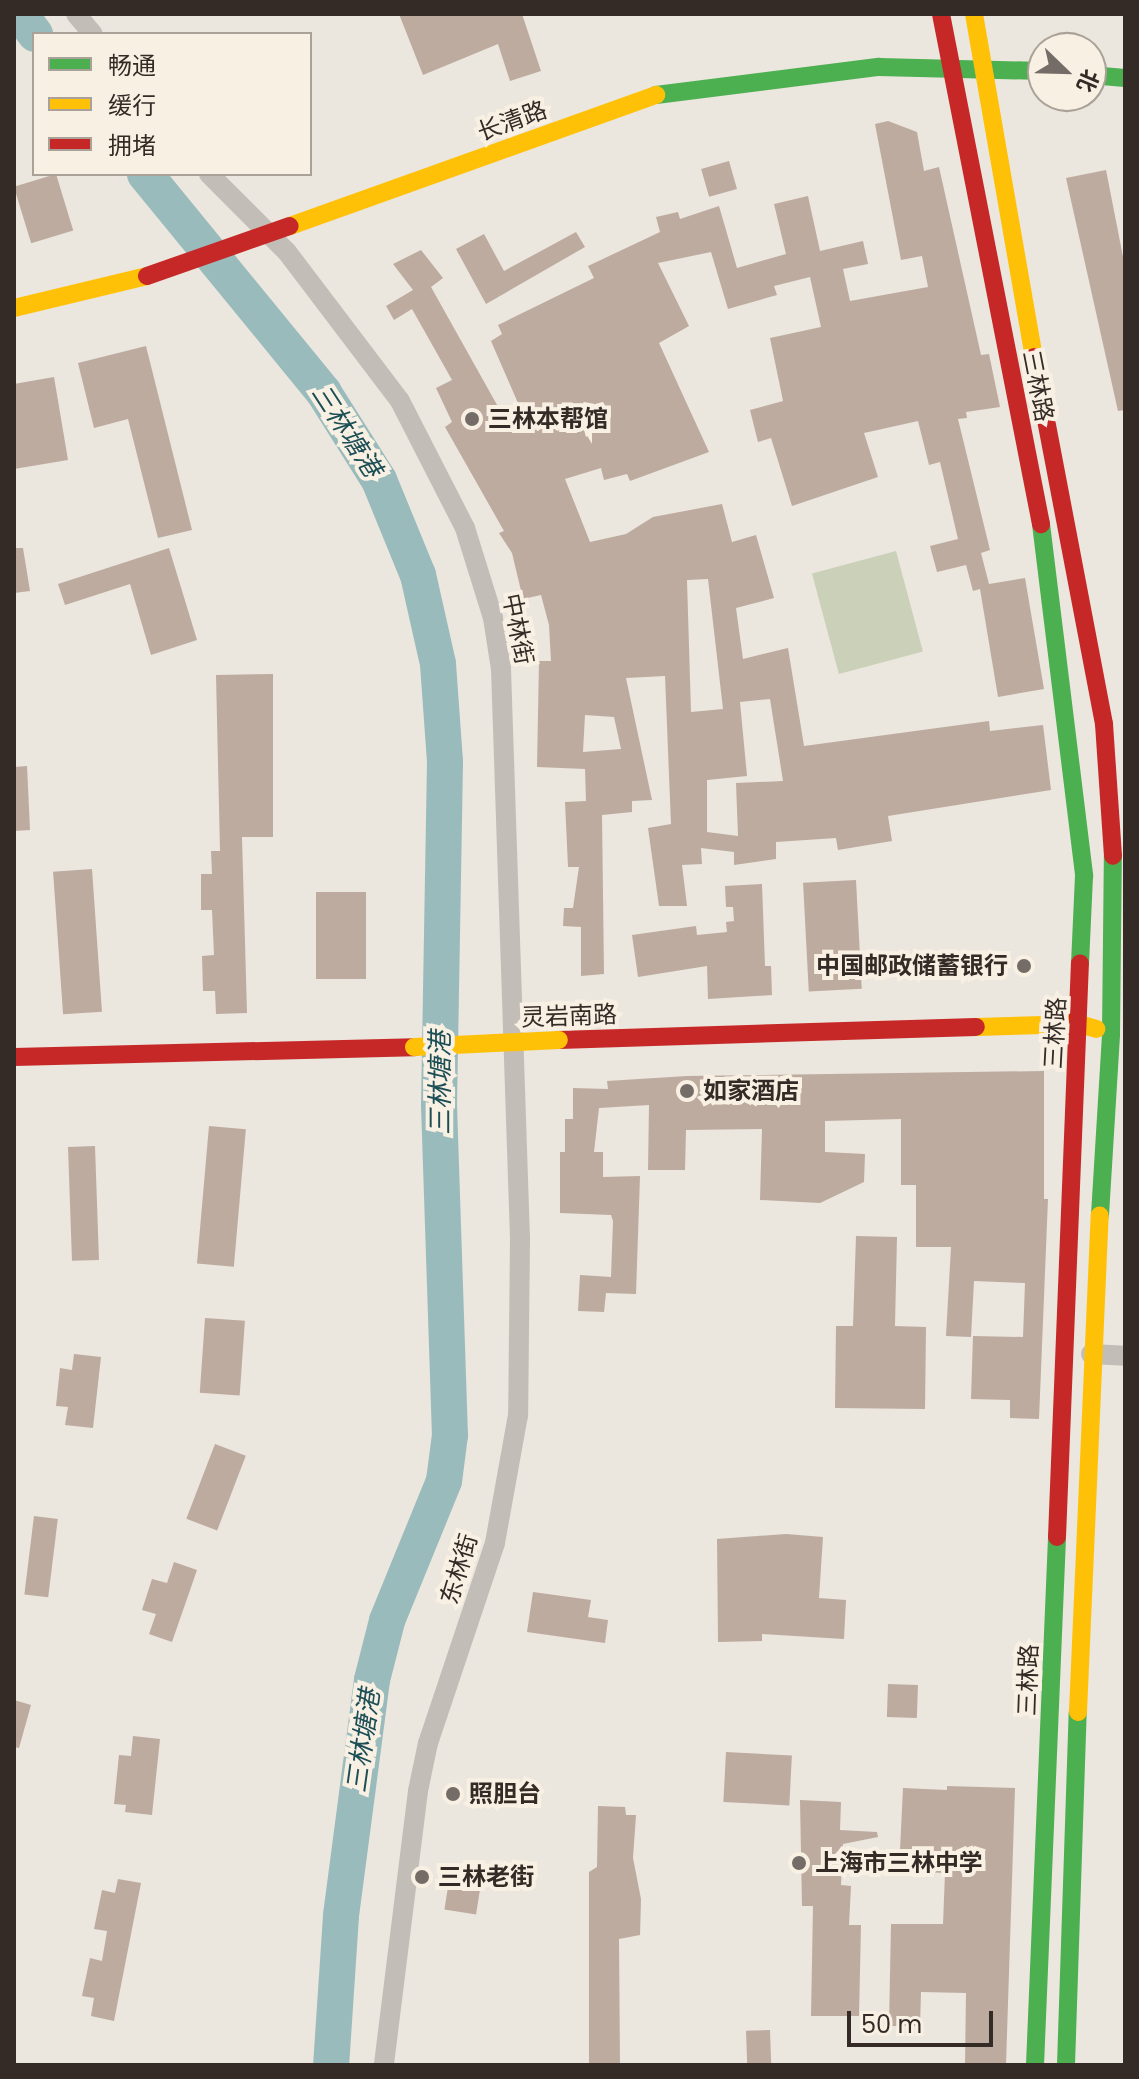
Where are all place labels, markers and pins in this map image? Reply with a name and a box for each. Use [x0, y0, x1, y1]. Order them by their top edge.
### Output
place label: 三林本帮馆 [488, 405, 608, 433]
marker: 三林本帮馆 [463, 410, 481, 428]
place label: 中国邮政储蓄银行 [816, 952, 1008, 980]
marker: 中国邮政储蓄银行 [1015, 957, 1033, 975]
place label: 如家酒店 [703, 1077, 799, 1105]
marker: 如家酒店 [678, 1082, 696, 1100]
place label: 照胆台 [469, 1780, 541, 1808]
marker: 照胆台 [444, 1785, 462, 1803]
place label: 上海市三林中学 [815, 1849, 983, 1877]
marker: 上海市三林中学 [790, 1854, 808, 1872]
place label: 三林老街 [438, 1863, 534, 1891]
marker: 三林老街 [413, 1868, 431, 1886]

